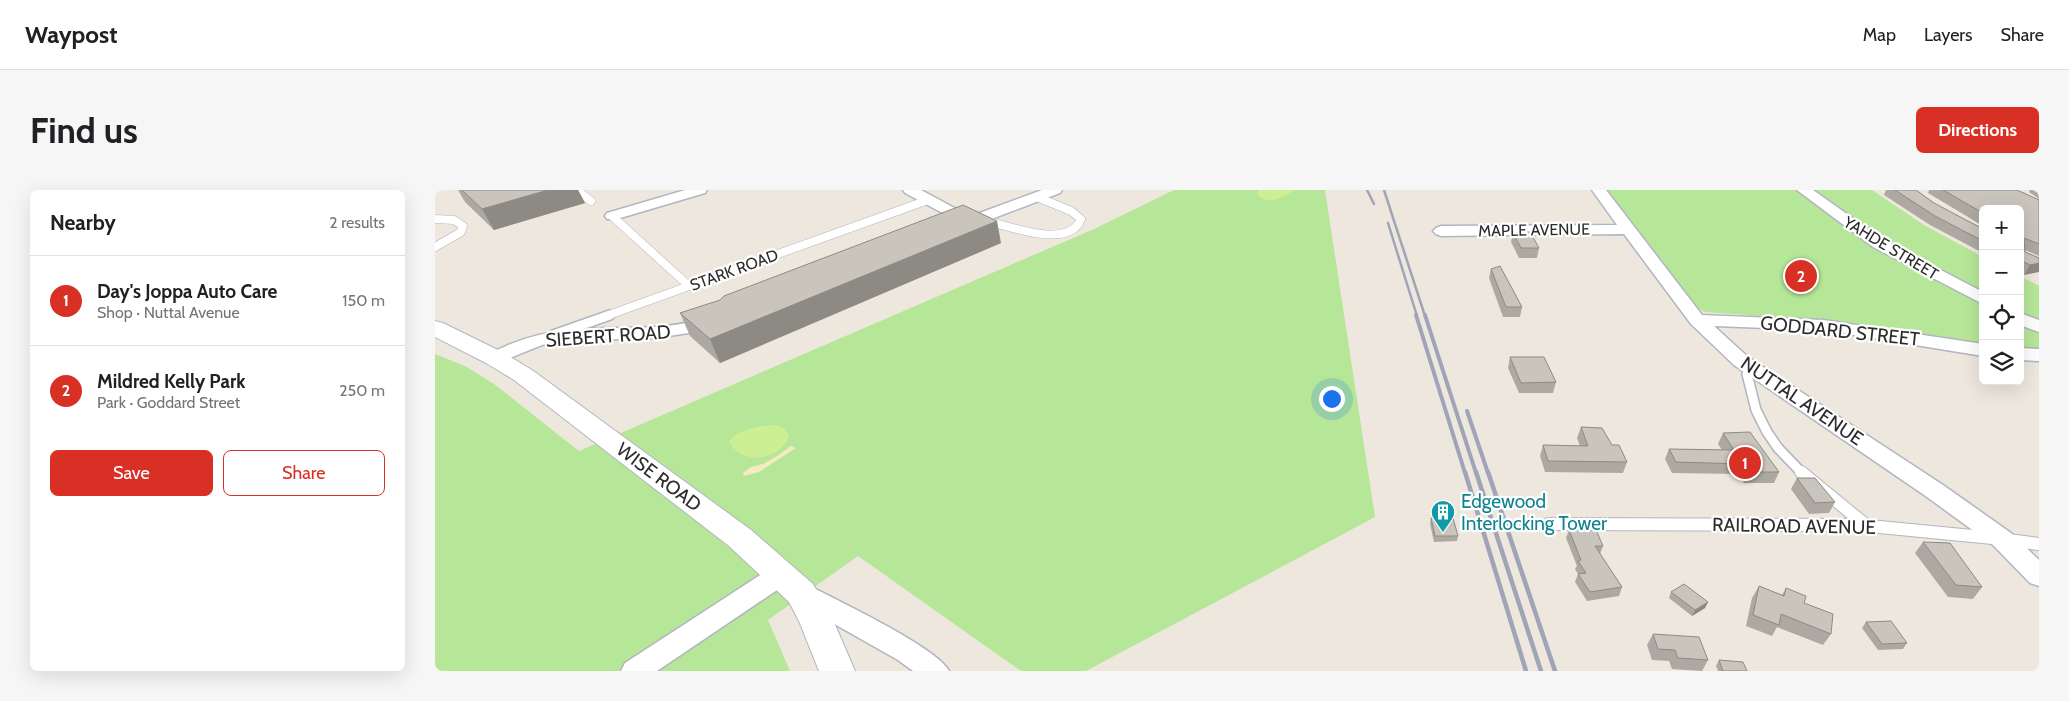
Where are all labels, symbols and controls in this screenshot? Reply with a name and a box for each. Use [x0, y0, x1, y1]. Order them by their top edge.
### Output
text: Waypost [25, 20, 117, 49]
text: Map [1863, 24, 1896, 46]
text: Layers [1924, 24, 1973, 46]
text: Share [2001, 24, 2044, 46]
button: Directions [1916, 107, 2039, 153]
text: Find us [30, 109, 138, 152]
map controls [1979, 205, 2024, 385]
button: + [1979, 205, 2024, 250]
text: Nearby [50, 210, 116, 235]
street label: YAHDE STREET [1839, 212, 1942, 284]
text: 2 results [329, 213, 385, 232]
street label: MAPLE AVENUE [1478, 220, 1590, 240]
street label: STARK ROAD [687, 245, 781, 295]
button: − [1979, 250, 2024, 295]
pin: 2 [1785, 257, 1817, 295]
text: Day's Joppa Auto Care [97, 280, 277, 303]
text: 1 [63, 291, 69, 310]
text: 150 m [342, 291, 385, 310]
button: locate [1979, 295, 2024, 340]
text: Shop · Nuttal Avenue [97, 303, 240, 322]
street label: GODDARD STREET [1759, 311, 1921, 351]
street label: SIEBERT ROAD [545, 320, 672, 352]
button: layers [1979, 340, 2024, 385]
street label: NUTTAL AVENUE [1737, 352, 1867, 450]
text: Mildred Kelly Park [97, 370, 245, 393]
text: 2 [62, 381, 70, 400]
text: 250 m [339, 381, 385, 400]
your location [1319, 386, 1345, 412]
text: Park · Goddard Street [97, 393, 240, 412]
street label: WISE ROAD [612, 438, 706, 516]
pin: 1 [1729, 444, 1761, 482]
button: Save [50, 450, 213, 496]
button: Share [223, 450, 385, 496]
place label: Edgewood Interlocking Tower [1461, 490, 1607, 535]
building icon: Edgewood Interlocking Tower [1430, 499, 1456, 533]
street label: RAILROAD AVENUE [1712, 513, 1876, 539]

